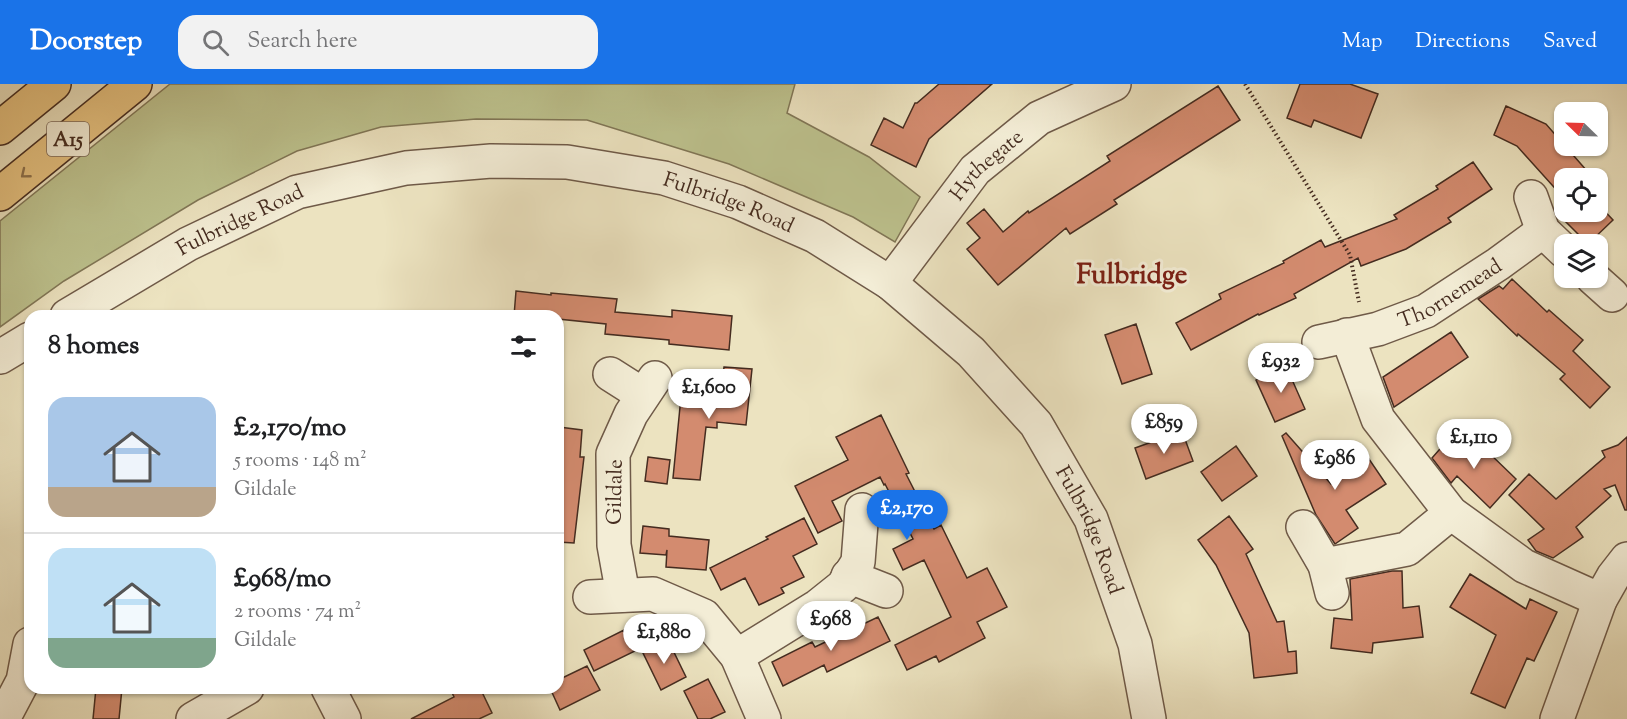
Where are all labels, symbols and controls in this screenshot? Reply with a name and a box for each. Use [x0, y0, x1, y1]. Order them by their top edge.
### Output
search box [178, 15, 598, 69]
text: Doorstep [30, 22, 142, 62]
icon: search [199, 26, 232, 59]
text: Search here [247, 26, 358, 58]
text: Map [1342, 27, 1382, 57]
text: Directions [1415, 27, 1510, 57]
text: Saved [1543, 27, 1597, 57]
north arrow [1554, 102, 1608, 156]
map controls [1554, 102, 1608, 288]
road number: A15 [47, 122, 89, 156]
street label: Hythegate [944, 123, 1031, 208]
street label: Fulbridge Road [659, 166, 799, 242]
one-way arrow [20, 167, 31, 178]
button: locate [1554, 168, 1608, 222]
street label: Fulbridge Road [171, 178, 309, 265]
button: layers [1554, 234, 1608, 288]
street label: Thornemead [1394, 252, 1509, 337]
district label: Fulbridge [1077, 257, 1187, 296]
text: 8 homes [48, 328, 139, 365]
icon: filters [507, 330, 540, 363]
pin: £932 [1245, 343, 1317, 394]
text: £932 [1262, 348, 1300, 377]
pin: £1,600 [660, 369, 758, 420]
text: £1,600 [682, 374, 736, 403]
pin: £859 [1128, 404, 1200, 455]
text: £859 [1145, 409, 1183, 438]
text: £2,170/mo [234, 410, 346, 447]
pin: £1,110 [1425, 419, 1523, 470]
icon: home [96, 421, 168, 493]
text: £1,110 [1451, 424, 1497, 453]
pin: £986 [1299, 440, 1371, 491]
text: £986 [1315, 445, 1355, 474]
text: 5 rooms · 148 m² [234, 447, 367, 476]
street label: Gildale [600, 459, 632, 525]
street label: Fulbridge Road [1046, 461, 1129, 599]
text: Gildale [234, 476, 297, 505]
pin: £2,170 [858, 490, 956, 541]
text: £2,170 [881, 495, 933, 524]
text: £968/mo [234, 561, 331, 598]
icon: home [96, 572, 168, 644]
text: 2 rooms · 74 m² [234, 598, 361, 627]
pin: £968 [795, 601, 867, 652]
text: £968 [811, 606, 851, 635]
pin: £1,880 [615, 614, 713, 665]
text: £1,880 [637, 619, 691, 648]
text: Gildale [234, 627, 297, 656]

